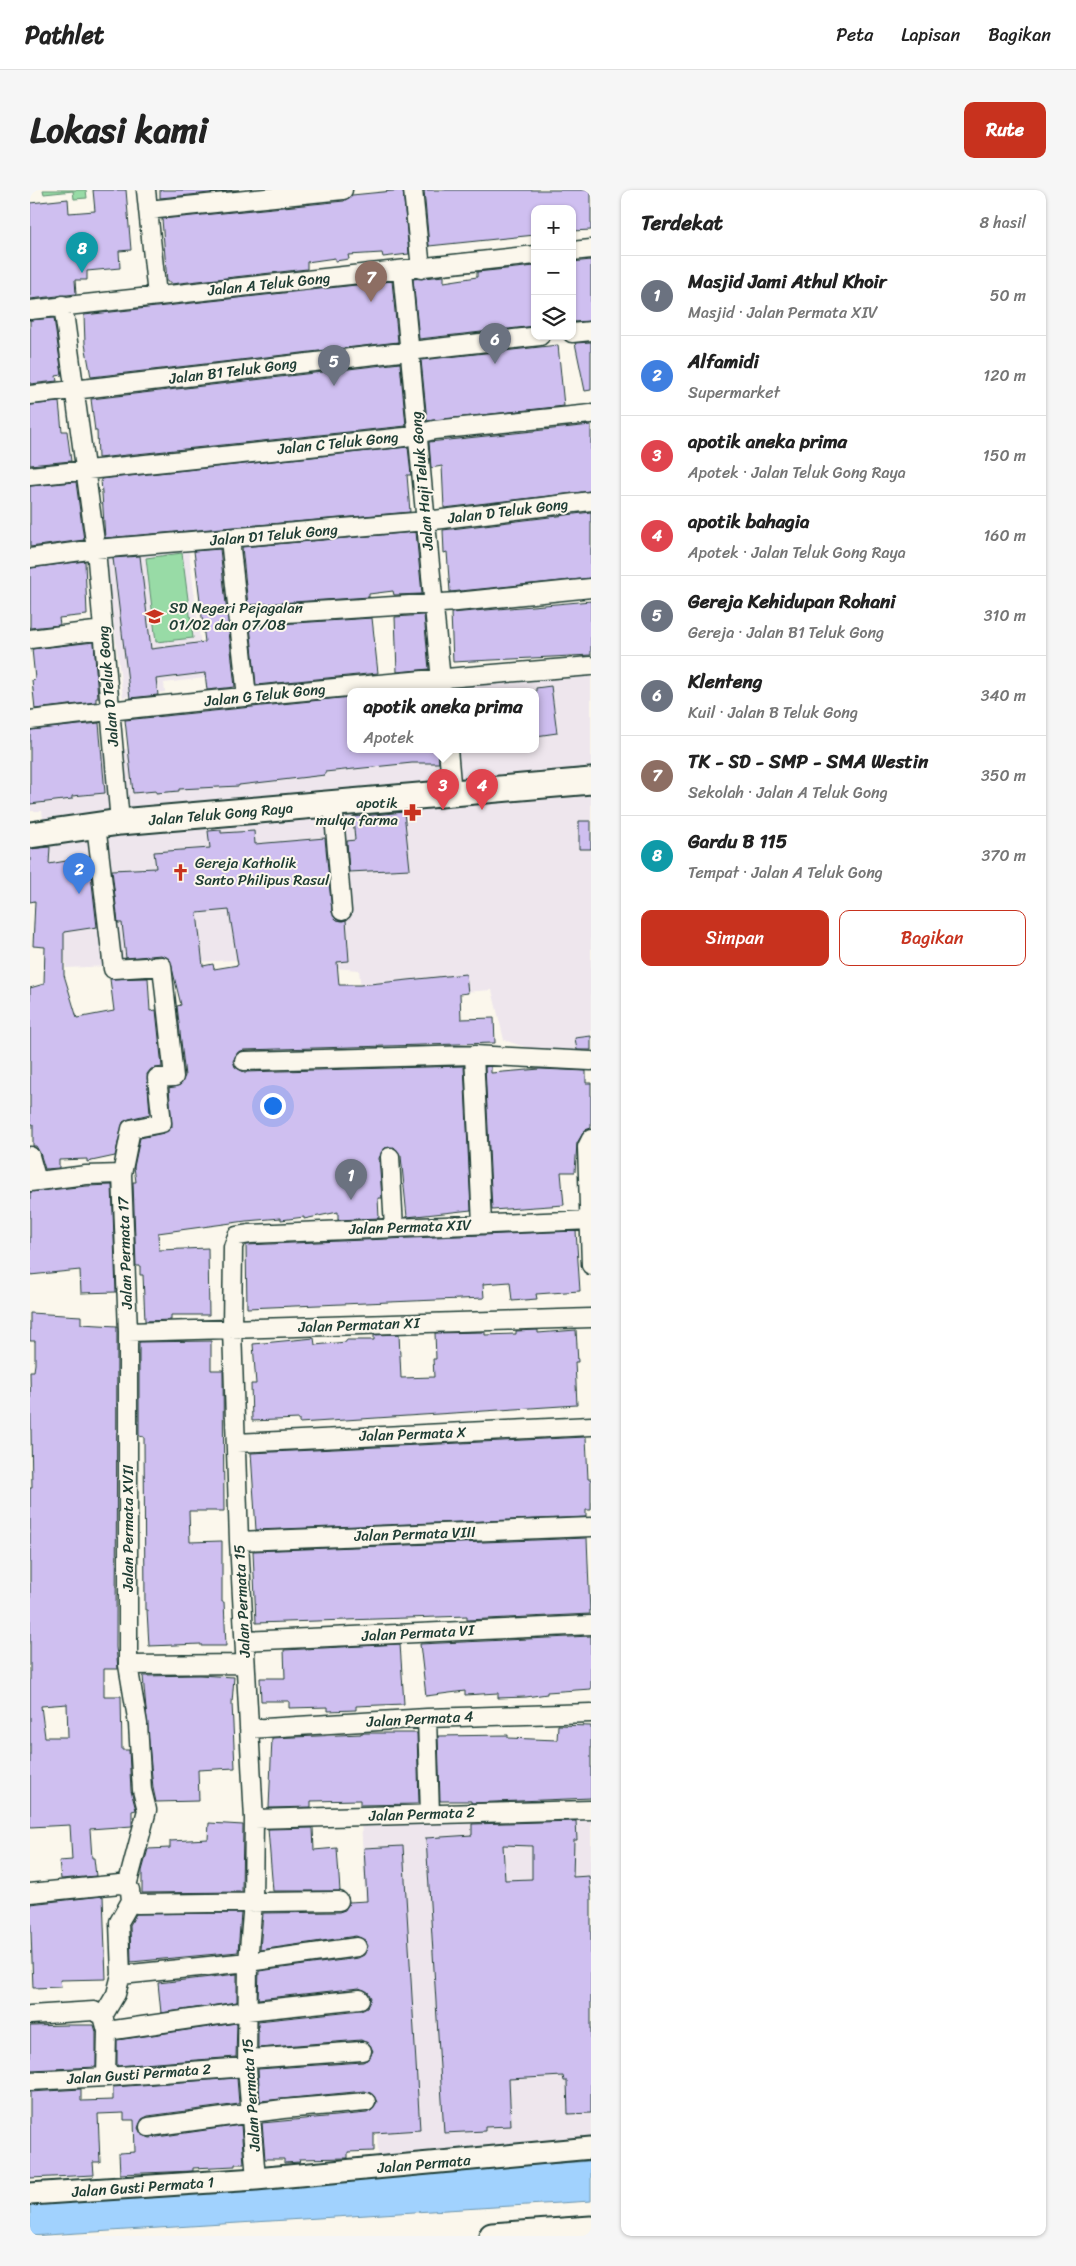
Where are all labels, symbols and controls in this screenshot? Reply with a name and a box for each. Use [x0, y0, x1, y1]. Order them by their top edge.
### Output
text: Pathlet [25, 14, 104, 56]
text: Peta [836, 19, 873, 51]
text: Lapisan [901, 19, 960, 51]
text: Bagikan [988, 19, 1051, 51]
text: Lokasi kami [30, 99, 208, 161]
button: Rute [964, 102, 1046, 158]
text: Terdekat [641, 204, 723, 242]
map controls [531, 205, 576, 340]
button: + [531, 205, 576, 250]
text: 8 hasil [979, 208, 1026, 237]
pin: 8 [66, 232, 98, 273]
button: − [531, 250, 576, 295]
pin: 7 [355, 261, 387, 302]
street label: Jalan A Teluk Gong [205, 265, 332, 303]
text: Masjid Jami Athul Khoir [688, 265, 887, 298]
text: 1 [654, 281, 660, 310]
text: 50 m [990, 281, 1026, 310]
button: layers [531, 295, 576, 340]
text: Masjid · Jalan Permata XIV [688, 298, 878, 327]
pin: 6 [479, 323, 511, 364]
pin: 5 [318, 345, 350, 386]
text: Alfamidi [688, 345, 759, 378]
street label: Jalan B1 Teluk Gong [167, 350, 299, 392]
text: 2 [652, 361, 662, 390]
text: 120 m [983, 361, 1026, 390]
text: Supermarket [688, 378, 780, 407]
street label: Jalan Haji Teluk Gong [403, 410, 441, 553]
street label: Jalan C Teluk Gong [275, 424, 400, 462]
text: apotik aneka prima [688, 425, 847, 458]
text: 3 [653, 441, 661, 470]
text: 150 m [983, 441, 1026, 470]
text: Apotek · Jalan Teluk Gong Raya [688, 458, 906, 487]
street label: Jalan D Teluk Gong [445, 491, 570, 531]
text: apotik bahagia [688, 505, 810, 538]
street label: Jalan D1 Teluk Gong [208, 516, 339, 554]
text: 4 [652, 521, 662, 550]
text: 160 m [983, 521, 1026, 550]
text: Apotek · Jalan Teluk Gong Raya [688, 538, 906, 567]
text: Gereja Kehidupan Rohani [688, 585, 896, 618]
place label: SD Negeri Pejagalan 01/02 dan 07/08 [169, 595, 303, 638]
text: 5 [652, 601, 662, 630]
text: 310 m [984, 601, 1026, 630]
school or university icon: SD Negeri Pejagalan 01/02 dan 07/08 [145, 607, 165, 627]
text: Gereja · Jalan B1 Teluk Gong [688, 618, 884, 647]
street label: Jalan D Teluk Gong [90, 624, 126, 749]
text: Klenteng [688, 665, 762, 698]
street label: Jalan G Teluk Gong [202, 676, 327, 714]
text: 6 [652, 681, 662, 710]
text: 340 m [981, 681, 1026, 710]
popup [347, 688, 539, 753]
text: apotik aneka prima [363, 690, 523, 723]
text: Kuil · Jalan B Teluk Gong [688, 698, 858, 727]
text: Apotek [363, 723, 414, 752]
text: TK - SD - SMP - SMA Westin [688, 745, 928, 778]
text: 7 [652, 761, 662, 790]
text: 350 m [981, 761, 1026, 790]
pin: 3 [427, 769, 459, 810]
pin: 4 [466, 769, 498, 810]
text: Sekolah · Jalan A Teluk Gong [688, 778, 888, 807]
place label: apotik mulya farma [316, 790, 398, 833]
street label: Jalan Teluk Gong Raya [147, 795, 295, 833]
pharmacy icon: apotik mulya farma [402, 802, 422, 822]
text: Gardu B 115 [688, 825, 787, 858]
text: 8 [652, 841, 662, 870]
text: 370 m [982, 841, 1026, 870]
place label: Gereja Katholik Santo Philipus Rasul [195, 850, 330, 893]
pin: 2 [63, 853, 95, 894]
text: Tempat · Jalan A Teluk Gong [688, 858, 883, 887]
church icon: Gereja Katholik Santo Philipus Rasul [171, 862, 191, 882]
button: Simpan [641, 910, 829, 966]
button: Bagikan [839, 910, 1026, 966]
your location [260, 1093, 286, 1119]
pin: 1 [335, 1159, 367, 1200]
street label: Jalan Permata 17 [110, 1195, 140, 1311]
street label: Jalan Permata XIV [347, 1212, 473, 1242]
street label: Jalan Permatan XI [297, 1310, 421, 1340]
street label: Jalan Permata X [358, 1419, 467, 1449]
street label: Jalan Permata XVII [115, 1464, 141, 1592]
street label: Jalan Permata VIII [353, 1519, 477, 1549]
street label: Jalan Permata 15 [226, 1544, 258, 1659]
street label: Jalan Permata VI [360, 1617, 476, 1649]
street label: Jalan Permata 4 [365, 1703, 474, 1735]
street label: Jalan Permata 2 [367, 1799, 476, 1829]
street label: Jalan Permata 15 [234, 2038, 268, 2153]
street label: Jalan Gusti Permata 2 [65, 2056, 212, 2092]
street label: Jalan Permata [375, 2147, 472, 2181]
street label: Jalan Gusti Permata 1 [70, 2169, 215, 2205]

